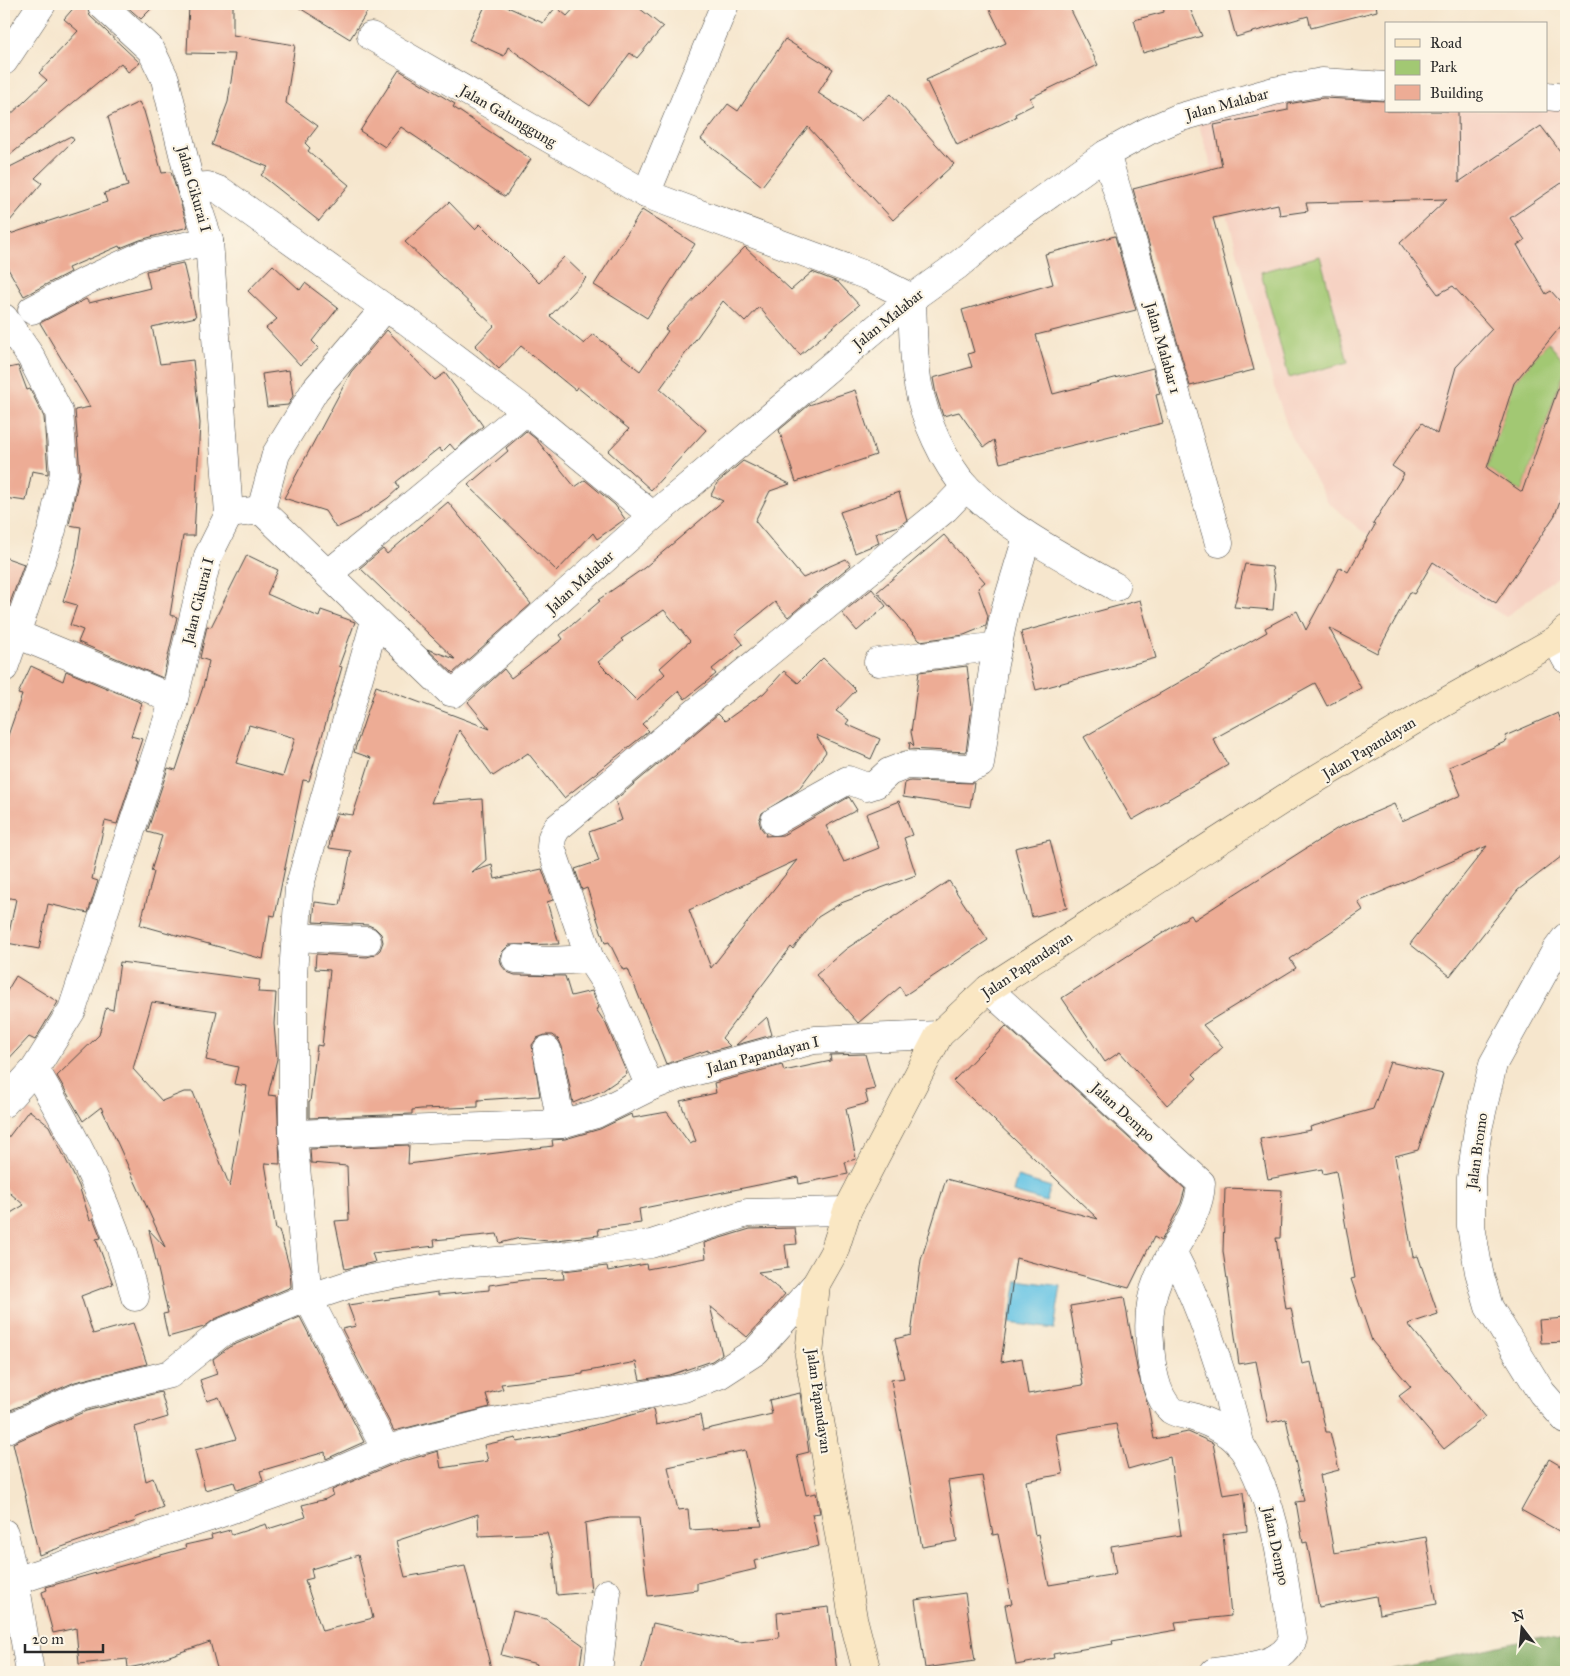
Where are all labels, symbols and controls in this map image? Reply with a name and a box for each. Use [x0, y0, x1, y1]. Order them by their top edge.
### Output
legend [1385, 22, 1548, 112]
text: Road [1430, 34, 1462, 52]
text: Park [1430, 58, 1457, 76]
street label: Jalan Galunggung [454, 80, 560, 152]
street label: Jalan Malabar [1182, 84, 1271, 125]
text: Building [1430, 84, 1484, 102]
street label: Jalan Cikurai I [172, 142, 215, 234]
street label: Jalan Malabar [848, 285, 928, 355]
street label: Jalan Malabar 1 [1140, 298, 1185, 396]
street label: Jalan Malabar [541, 547, 619, 619]
street label: Jalan Cikurai I [178, 556, 218, 648]
street label: Jalan Papandayan [1317, 713, 1419, 785]
street label: Jalan Papandayan [977, 928, 1076, 1004]
street label: Jalan Papandayan I [703, 1032, 821, 1079]
street label: Jalan Dempo [1085, 1077, 1159, 1146]
street label: Jalan Bromo [1462, 1111, 1492, 1193]
street label: Jalan Papandayan [801, 1346, 835, 1455]
street label: Jalan Dempo [1258, 1503, 1293, 1587]
north arrow [1498, 1604, 1548, 1654]
text: N [1511, 1606, 1527, 1626]
scale bar [25, 1621, 102, 1653]
text: 20 m [32, 1630, 64, 1648]

